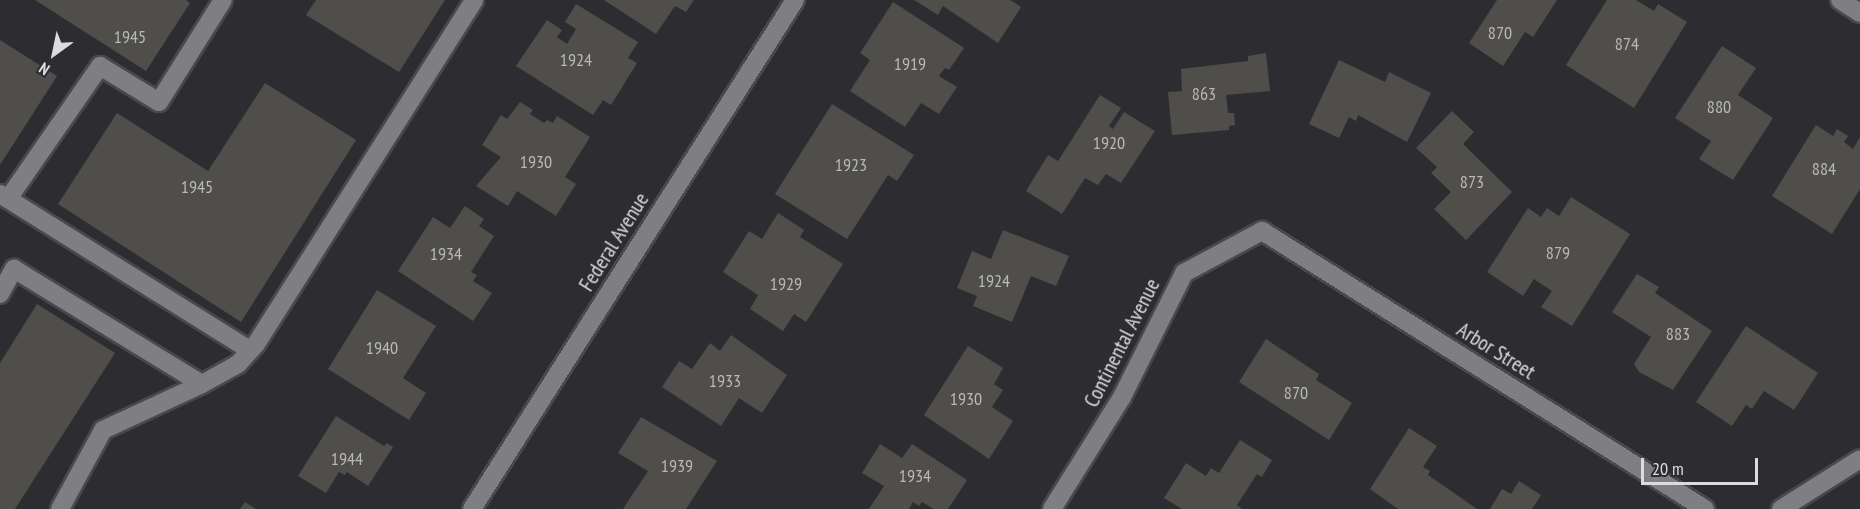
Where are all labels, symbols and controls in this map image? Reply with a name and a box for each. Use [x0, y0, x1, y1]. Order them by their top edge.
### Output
house number: 870 [1488, 22, 1512, 44]
north arrow [24, 24, 84, 84]
house number: 1945 [114, 26, 146, 48]
house number: 874 [1615, 33, 1639, 55]
house number: 1924 [560, 49, 592, 71]
house number: 1919 [894, 53, 926, 75]
text: N [35, 58, 53, 80]
house number: 863 [1192, 83, 1216, 105]
house number: 880 [1707, 96, 1731, 118]
house number: 1920 [1093, 132, 1125, 154]
house number: 1930 [520, 151, 552, 173]
house number: 1923 [835, 154, 867, 176]
house number: 884 [1812, 158, 1836, 180]
house number: 873 [1460, 171, 1484, 193]
house number: 1945 [181, 176, 213, 198]
street label: Federal Avenue [574, 188, 654, 296]
house number: 879 [1546, 242, 1570, 264]
house number: 1934 [430, 243, 462, 265]
house number: 1924 [978, 270, 1010, 292]
house number: 1929 [770, 273, 802, 295]
street label: Continental Avenue [1079, 274, 1165, 412]
street label: Arbor Street [1452, 317, 1540, 385]
house number: 883 [1666, 323, 1690, 345]
house number: 1940 [366, 337, 398, 359]
house number: 1933 [709, 370, 741, 392]
house number: 870 [1284, 382, 1308, 404]
house number: 1930 [950, 388, 982, 410]
scale bar [1644, 446, 1761, 484]
house number: 1944 [331, 448, 363, 470]
house number: 1939 [661, 455, 693, 477]
text: 20 m [1652, 457, 1684, 480]
house number: 1934 [899, 465, 931, 487]

